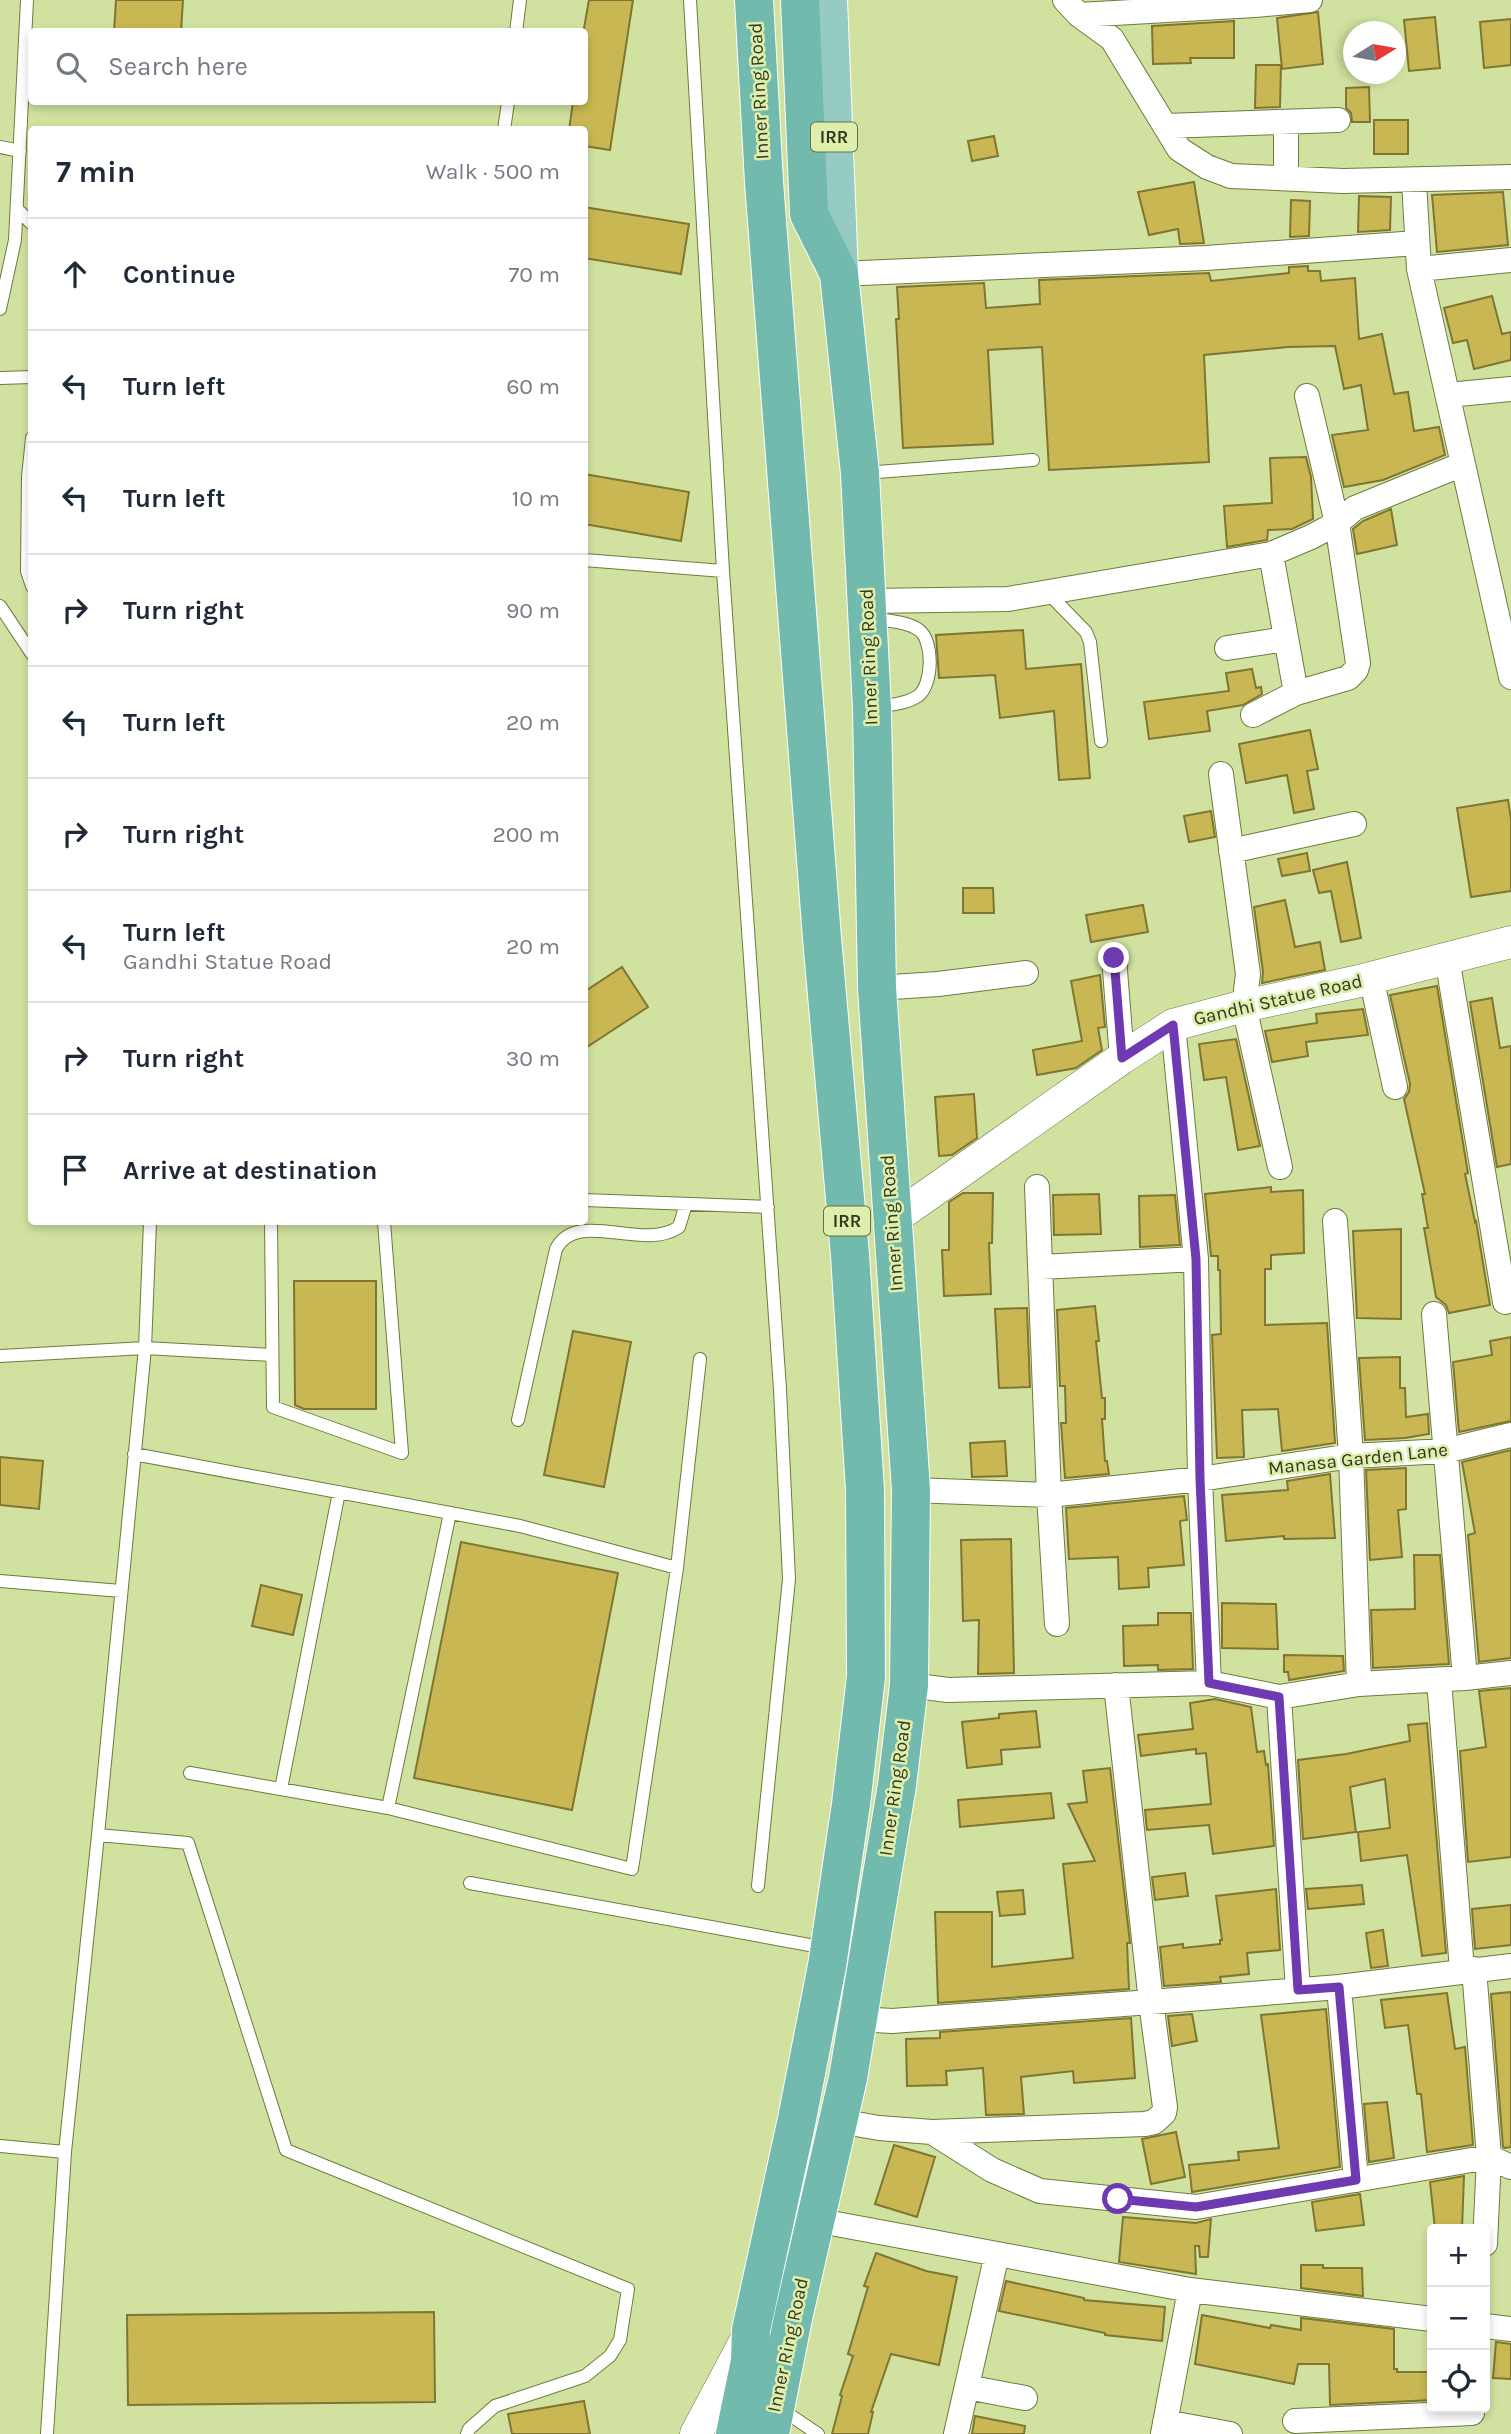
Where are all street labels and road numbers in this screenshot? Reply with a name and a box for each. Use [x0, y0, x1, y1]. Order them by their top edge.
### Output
street label: Inner Ring Road [744, 22, 774, 160]
road number: IRR [811, 122, 857, 152]
street label: Inner Ring Road [856, 588, 882, 726]
street label: Gandhi Statue Road [1191, 970, 1365, 1030]
street label: Inner Ring Road [876, 1154, 908, 1292]
road number: IRR [824, 1206, 870, 1236]
street label: Manasa Garden Lane [1267, 1439, 1449, 1479]
street label: Inner Ring Road [875, 1719, 915, 1857]
street label: Inner Ring Road [763, 2276, 813, 2414]

